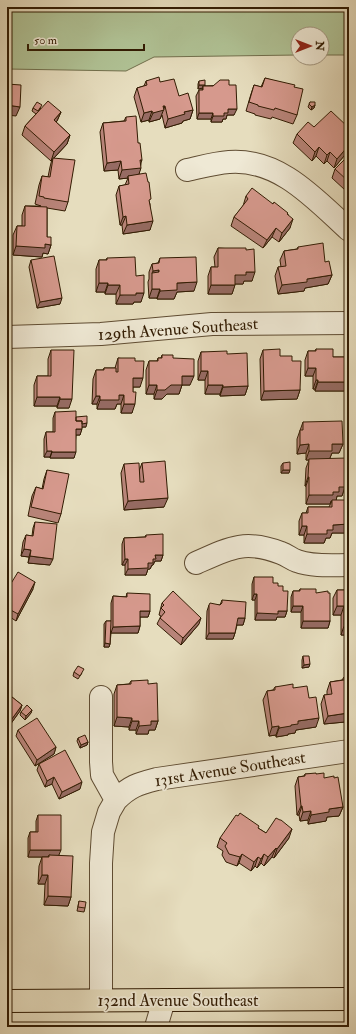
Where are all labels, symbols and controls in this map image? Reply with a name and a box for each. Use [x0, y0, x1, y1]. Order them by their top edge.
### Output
scale bar [28, 26, 144, 52]
north arrow [290, 26, 330, 66]
text: 50 m [34, 33, 58, 48]
text: N [313, 40, 326, 52]
street label: 129th Avenue Southeast [97, 313, 259, 345]
street label: 131st Avenue Southeast [153, 747, 307, 791]
street label: 132nd Avenue Southeast [98, 990, 259, 1011]

